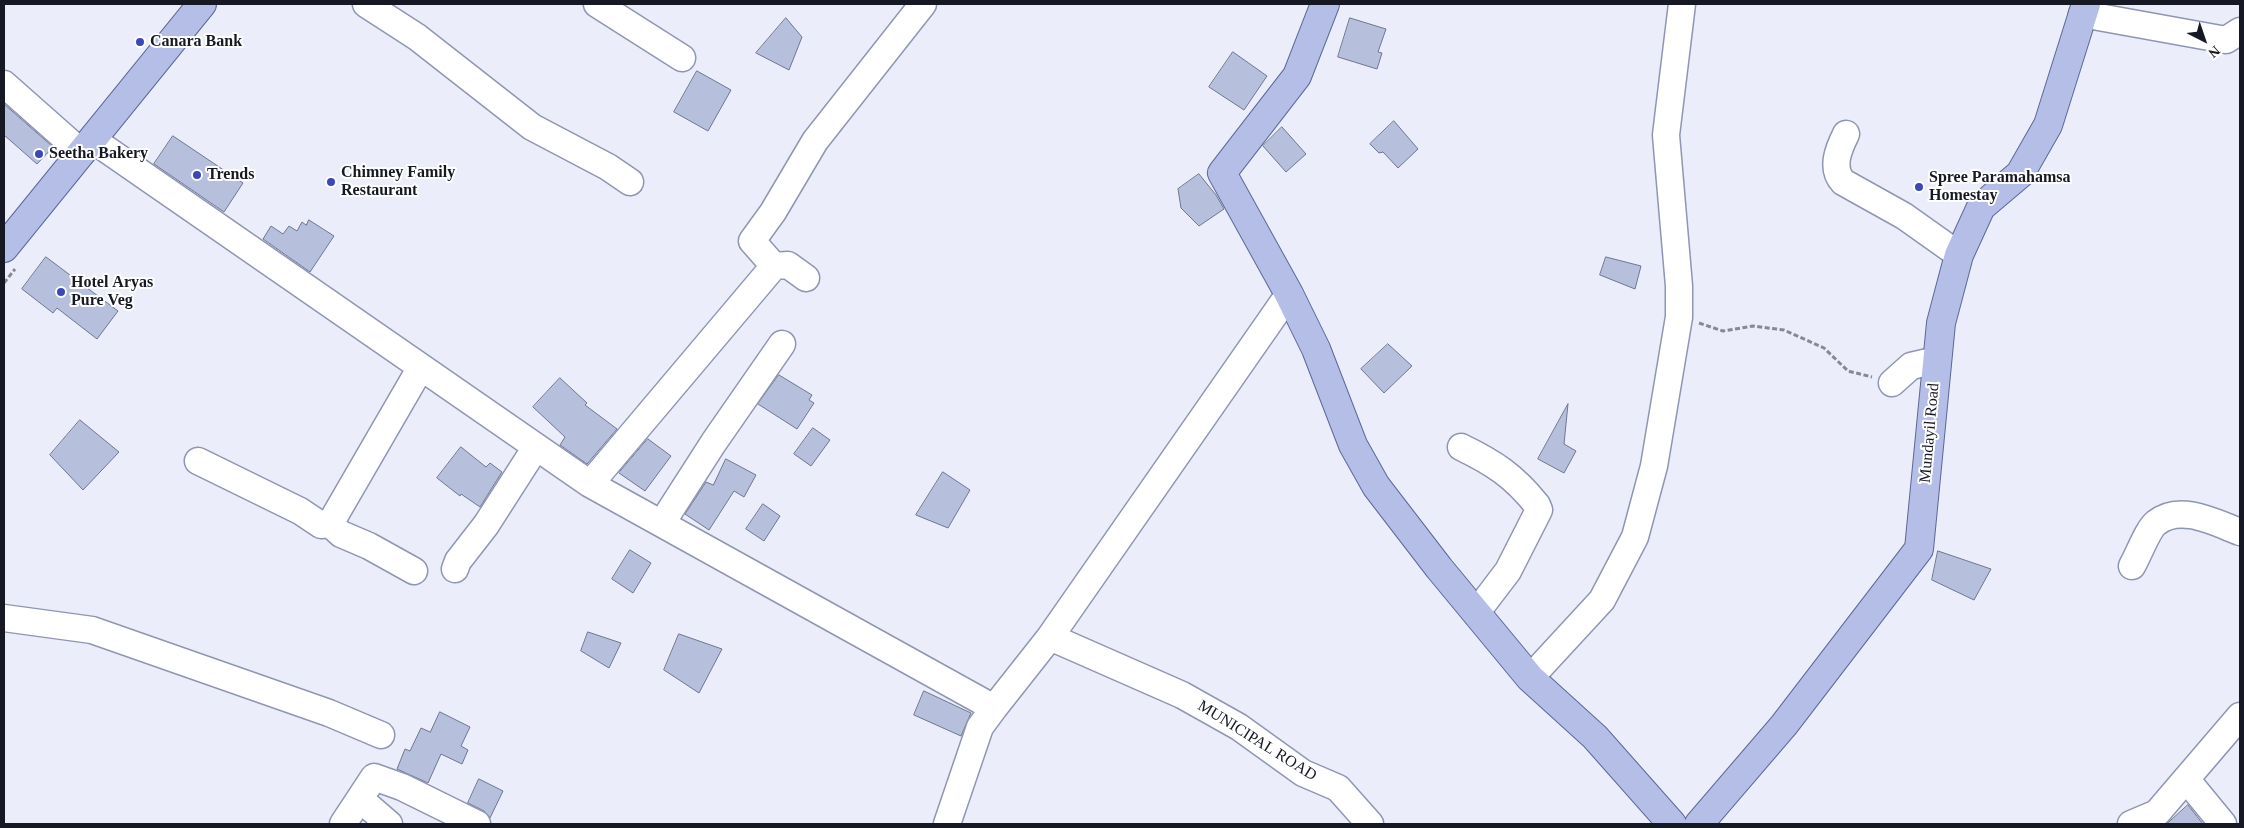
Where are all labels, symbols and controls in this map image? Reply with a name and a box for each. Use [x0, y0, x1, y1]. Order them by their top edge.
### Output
north arrow [2179, 15, 2229, 65]
place label: Canara Bank [150, 32, 242, 52]
marker: Canara Bank [134, 36, 146, 48]
text: N [2205, 43, 2223, 61]
place label: Seetha Bakery [49, 144, 148, 164]
marker: Seetha Bakery [33, 148, 45, 160]
place label: Chimney Family Restaurant [341, 163, 455, 201]
place label: Trends [207, 165, 254, 185]
place label: Spree Paramahamsa Homestay [1929, 168, 2070, 206]
marker: Trends [191, 169, 203, 181]
marker: Chimney Family Restaurant [325, 176, 337, 188]
marker: Spree Paramahamsa Homestay [1913, 181, 1925, 193]
place label: Hotel Aryas Pure Veg [71, 273, 153, 311]
marker: Hotel Aryas Pure Veg [55, 286, 67, 298]
street label: Mundayil Road [1916, 382, 1944, 484]
street label: MUNICIPAL ROAD [1194, 697, 1320, 785]

